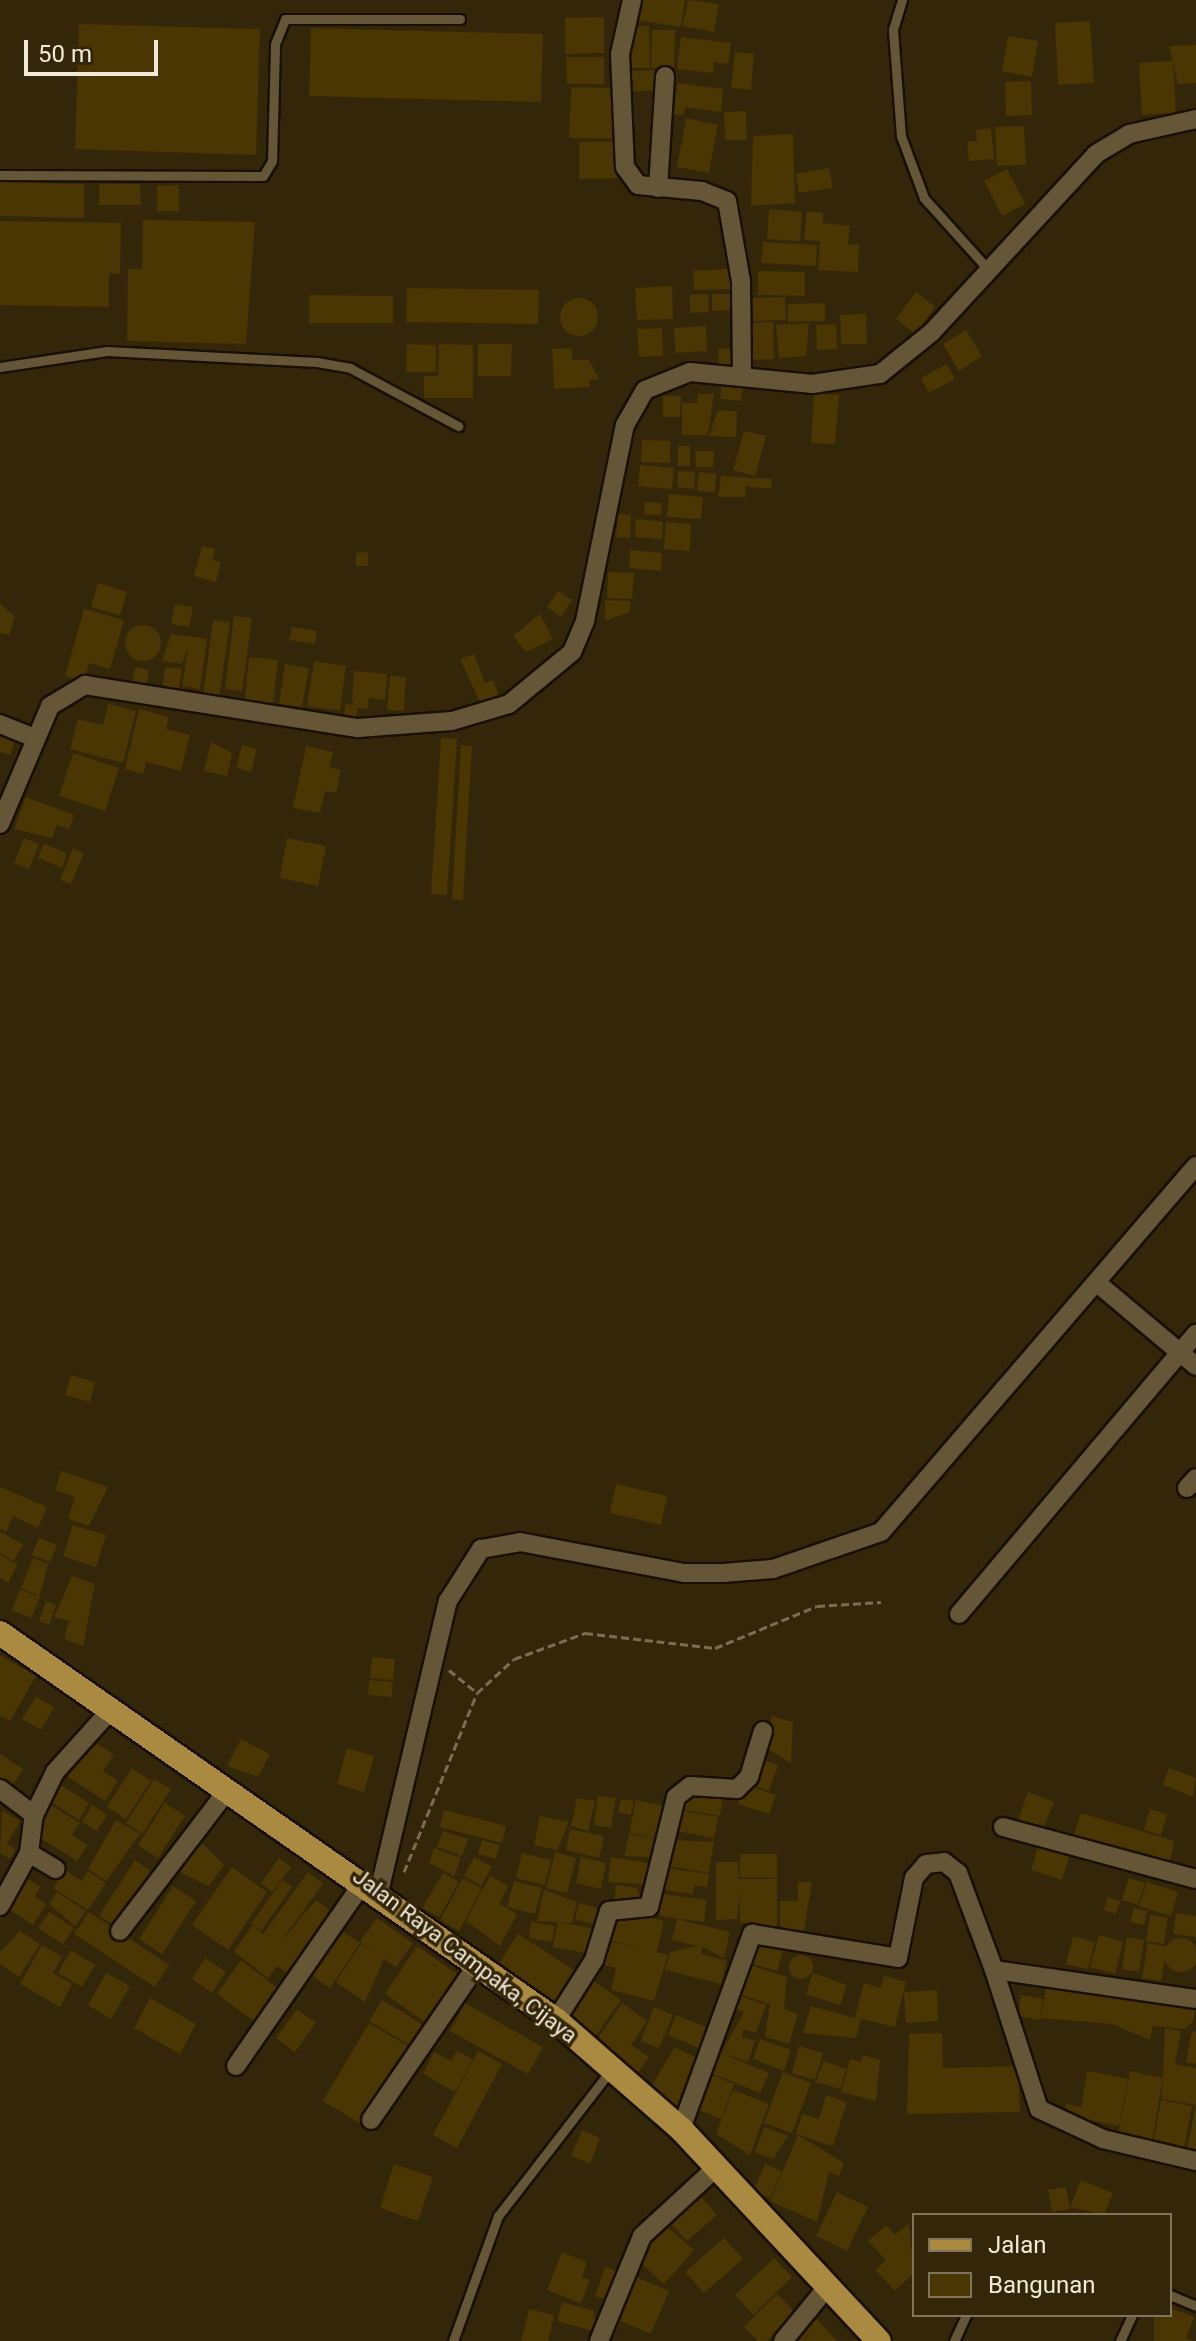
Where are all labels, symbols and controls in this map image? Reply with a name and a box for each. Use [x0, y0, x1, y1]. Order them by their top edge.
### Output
scale bar [28, 24, 162, 74]
text: 50 m [38, 40, 92, 68]
street label: Jalan Raya Campaka, Cijaya [348, 1863, 582, 2049]
legend [912, 2213, 1172, 2317]
text: Jalan [988, 2231, 1046, 2259]
text: Bangunan [988, 2271, 1096, 2299]

